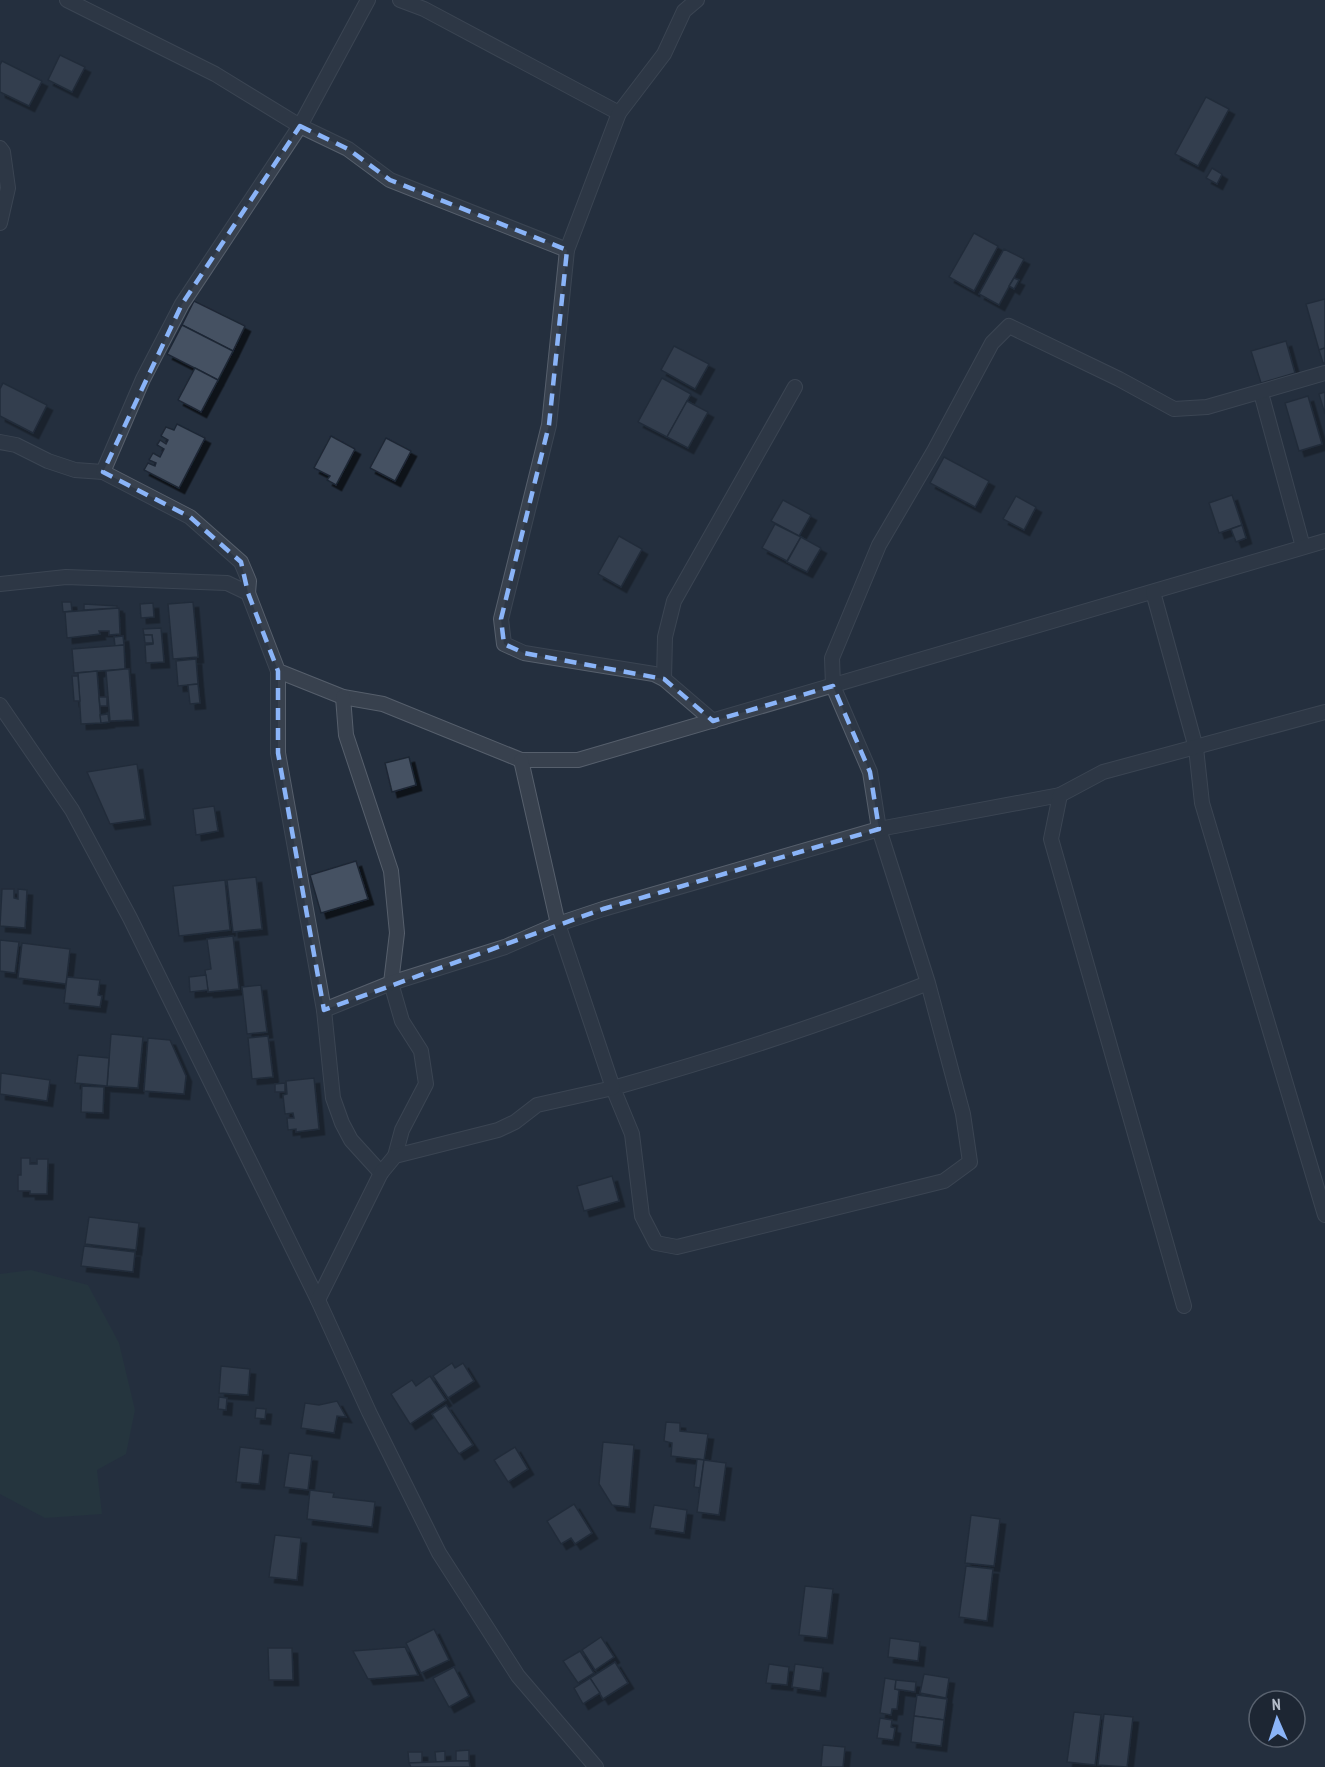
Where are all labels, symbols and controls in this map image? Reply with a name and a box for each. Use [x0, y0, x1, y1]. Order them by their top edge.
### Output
north arrow [1247, 1689, 1307, 1749]
text: N [1271, 1694, 1281, 1714]

